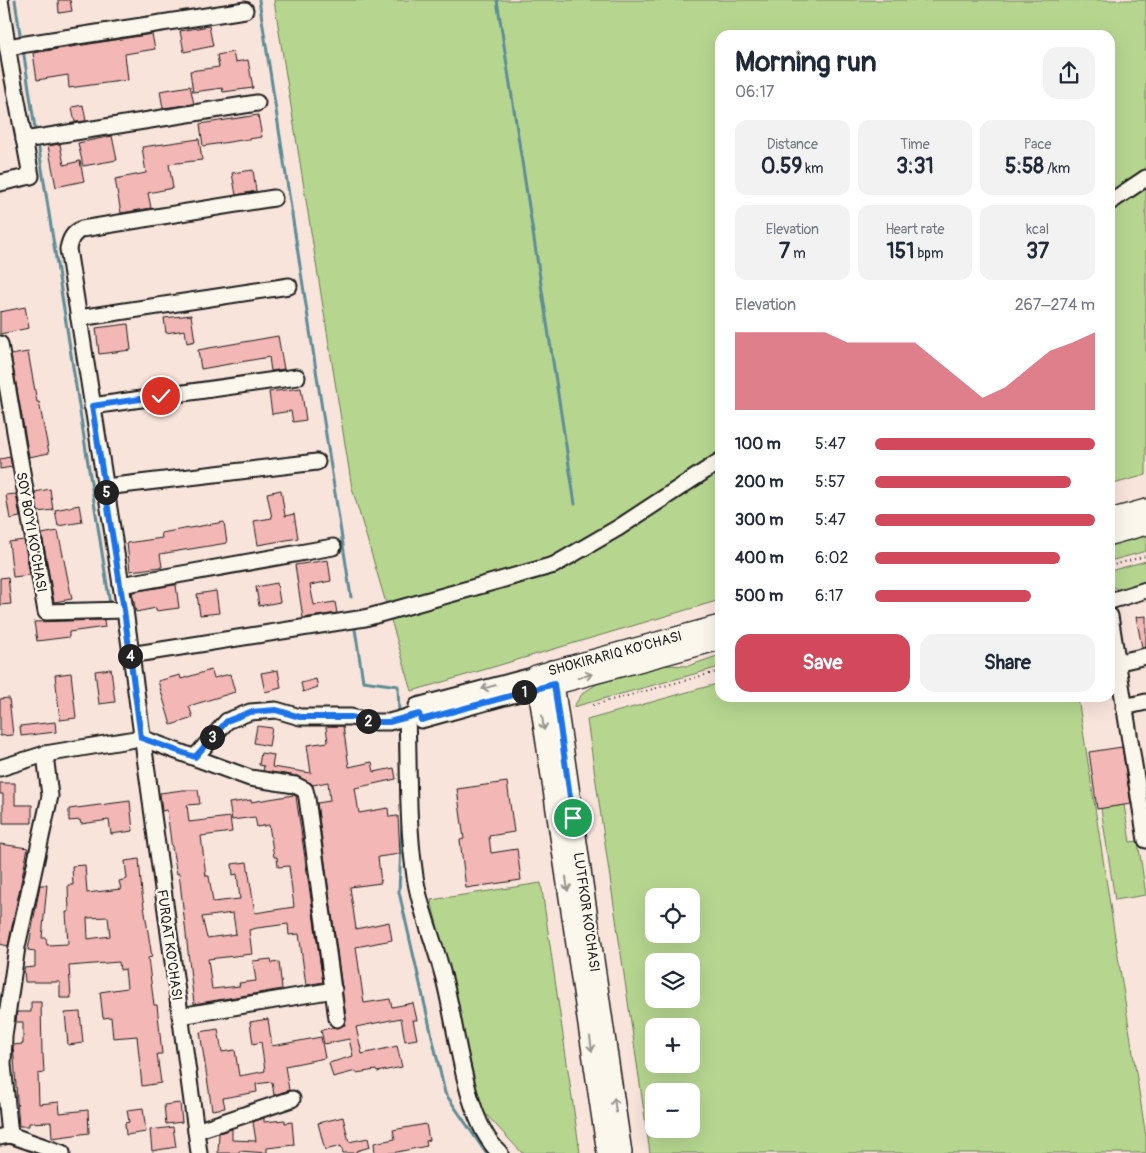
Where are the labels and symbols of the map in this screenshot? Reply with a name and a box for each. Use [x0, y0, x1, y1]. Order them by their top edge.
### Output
pin [140, 375, 182, 417]
street label: SOY BO'YI KO'CHASI [13, 471, 50, 594]
pin: 5 [94, 480, 118, 504]
street label: SHOKIRARIQ KO'CHASI [546, 627, 684, 680]
pin: 4 [118, 644, 142, 668]
one-way arrow [577, 671, 593, 680]
pin: 1 [512, 680, 536, 704]
one-way arrow [481, 683, 497, 693]
pin: 2 [356, 708, 380, 734]
one-way arrow [538, 715, 548, 731]
pin: 3 [200, 724, 224, 750]
pin [552, 797, 594, 839]
street label: LUTFKOR KO'CHASI [570, 851, 603, 973]
one-way arrow [562, 875, 572, 891]
street label: FURQAT KO'CHASI [153, 888, 186, 1002]
one-way arrow [586, 1036, 596, 1052]
one-way arrow [610, 1097, 620, 1113]

